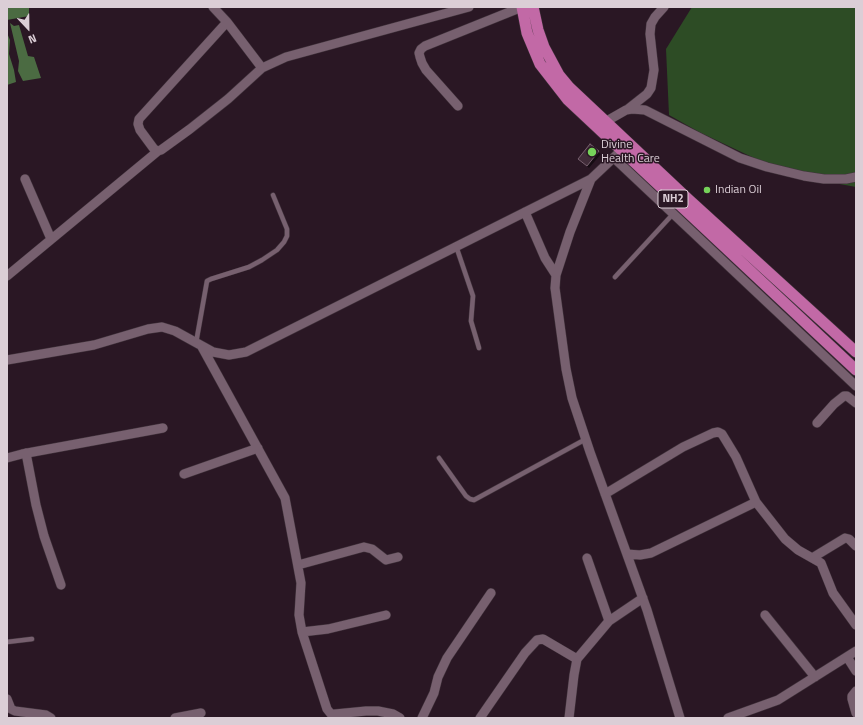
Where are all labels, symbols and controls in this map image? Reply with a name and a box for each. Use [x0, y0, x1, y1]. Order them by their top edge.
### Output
north arrow [8, 8, 48, 48]
text: N [26, 30, 39, 48]
place label: Divine Health Care [601, 138, 660, 166]
marker: Divine Health Care [586, 146, 598, 158]
place label: Indian Oil [715, 183, 762, 197]
marker: Indian Oil [702, 185, 712, 195]
road number: NH2 [658, 190, 688, 208]

